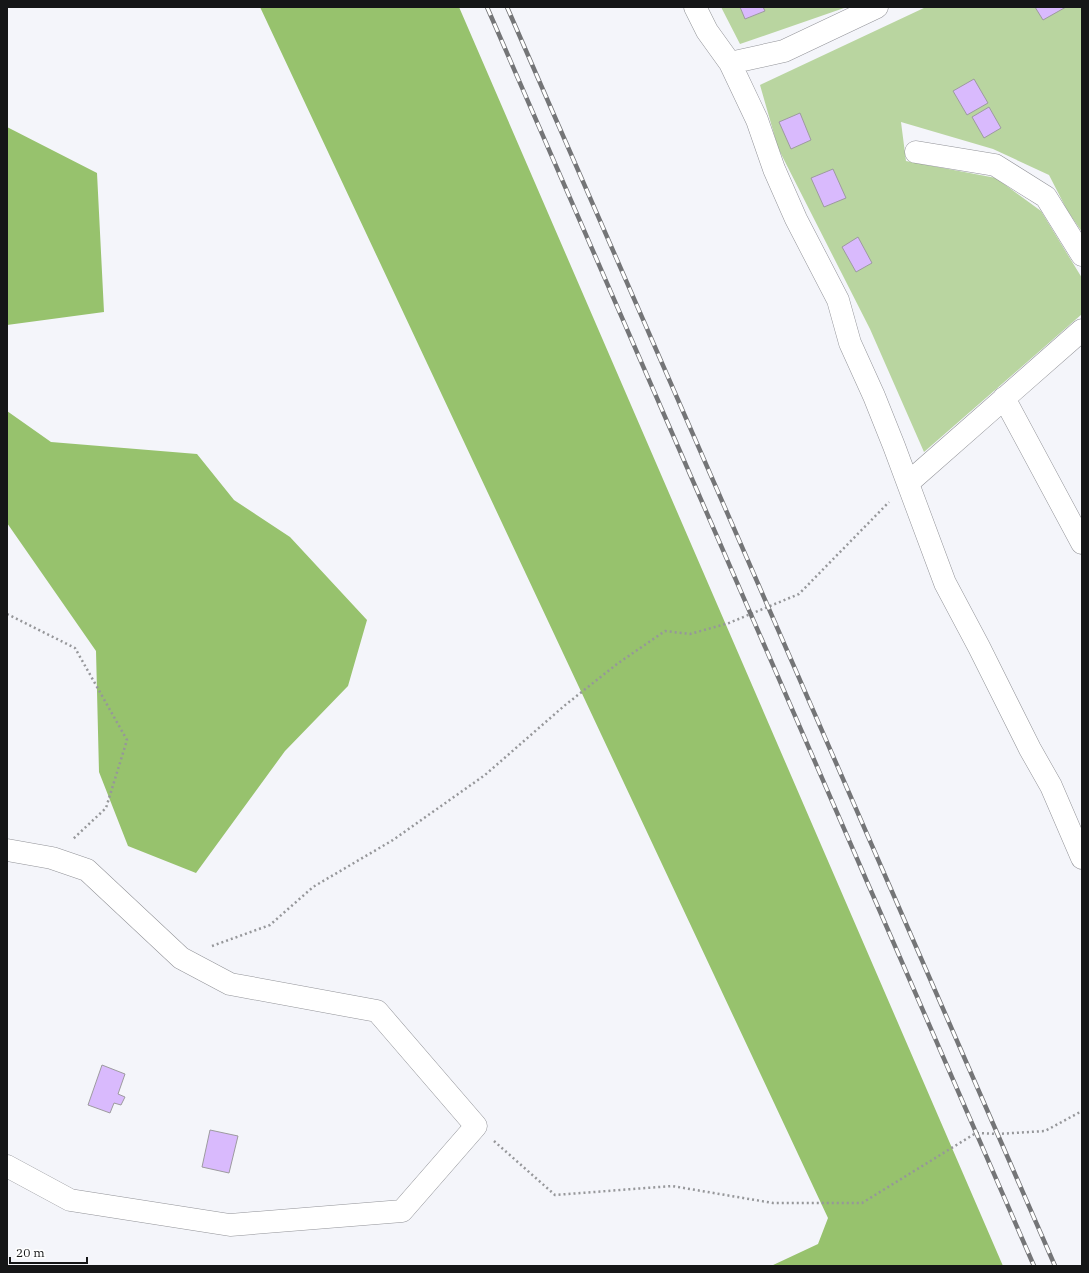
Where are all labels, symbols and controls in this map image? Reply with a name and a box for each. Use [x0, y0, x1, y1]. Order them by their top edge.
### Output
scale bar [10, 1239, 87, 1265]
text: 20 m [16, 1245, 45, 1260]

